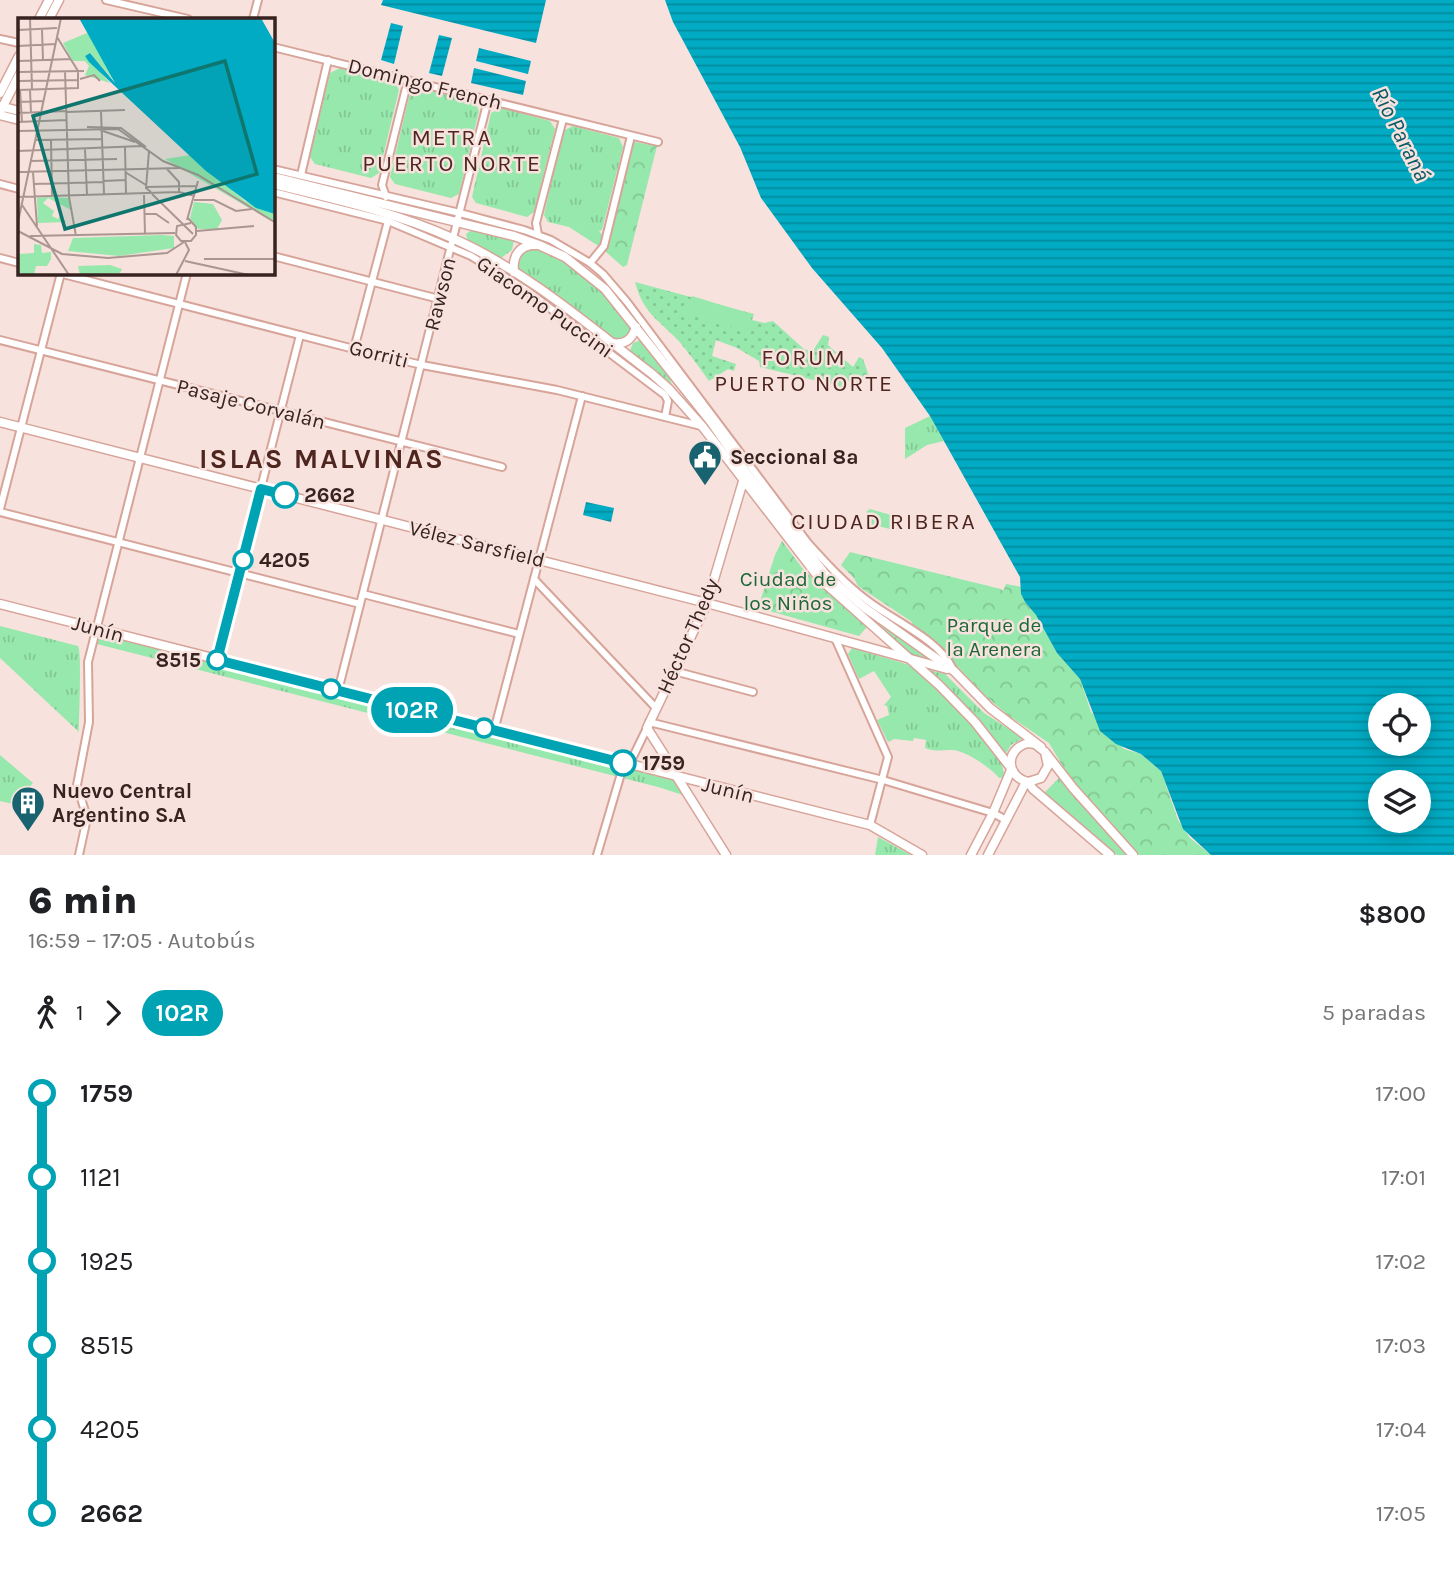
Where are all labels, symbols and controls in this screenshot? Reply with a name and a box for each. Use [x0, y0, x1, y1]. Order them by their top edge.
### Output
inset map [18, 18, 275, 275]
street label: Domingo French [346, 53, 504, 115]
water label: Río Paraná [1366, 83, 1436, 185]
district label: METRA PUERTO NORTE [362, 124, 542, 177]
street label: Giacomo Puccini [472, 251, 618, 363]
street label: Rawson [419, 255, 461, 333]
street label: Gorriti [347, 335, 411, 373]
district label: FORUM PUERTO NORTE [714, 344, 894, 397]
street label: Pasaje Corvalán [174, 374, 328, 434]
public building icon: Seccional 8ª [686, 438, 724, 487]
district label: ISLAS MALVINAS [199, 442, 445, 475]
place label: Seccional 8ª [730, 445, 858, 469]
marker: 2662 [272, 482, 298, 508]
place label: 2662 [304, 483, 355, 507]
district label: CIUDAD RIBERA [791, 508, 977, 535]
street label: Vélez Sarsfield [407, 516, 547, 572]
place label: 4205 [259, 548, 310, 572]
marker: 4205 [233, 550, 253, 570]
park label: Ciudad de los Niños [740, 567, 836, 615]
street label: Héctor Thedy [652, 574, 724, 697]
street label: Junín [69, 611, 127, 647]
park label: Parque de la Arenera [946, 613, 1042, 661]
place label: 8515 [155, 648, 201, 672]
marker: 8515 [207, 650, 227, 670]
unlabelled marker [321, 679, 341, 699]
line badge: 102R [363, 687, 461, 733]
map controls [1368, 693, 1431, 833]
button: locate [1368, 693, 1431, 756]
text: 102R [385, 696, 439, 724]
unlabelled marker [474, 718, 494, 738]
marker: 1759 [610, 750, 636, 776]
place label: 1759 [642, 751, 685, 775]
button: layers [1368, 770, 1431, 833]
street label: Junín [699, 772, 757, 808]
place label: Nuevo Central Argentino S.A [52, 779, 192, 827]
building icon: Nuevo Central Argentino S.A [9, 784, 47, 833]
text: 6 min [28, 878, 137, 923]
text: $800 [1358, 899, 1426, 930]
text: 16:59 – 17:05 · Autobús [28, 927, 256, 954]
icon: walk [28, 994, 66, 1032]
icon: forward [94, 994, 132, 1032]
text: 1 [76, 999, 84, 1026]
text: 102R [156, 999, 209, 1027]
text: 5 paradas [1322, 999, 1426, 1026]
text: 1759 [80, 1078, 133, 1109]
text: 17:00 [1375, 1080, 1426, 1107]
text: 1121 [80, 1162, 121, 1193]
text: 17:01 [1381, 1164, 1426, 1191]
text: 1925 [80, 1246, 133, 1277]
text: 17:02 [1375, 1248, 1426, 1275]
text: 8515 [80, 1330, 134, 1361]
text: 17:03 [1375, 1332, 1426, 1359]
text: 4205 [80, 1414, 140, 1445]
text: 17:04 [1376, 1416, 1426, 1443]
text: 2662 [80, 1498, 143, 1529]
text: 17:05 [1376, 1500, 1426, 1527]

